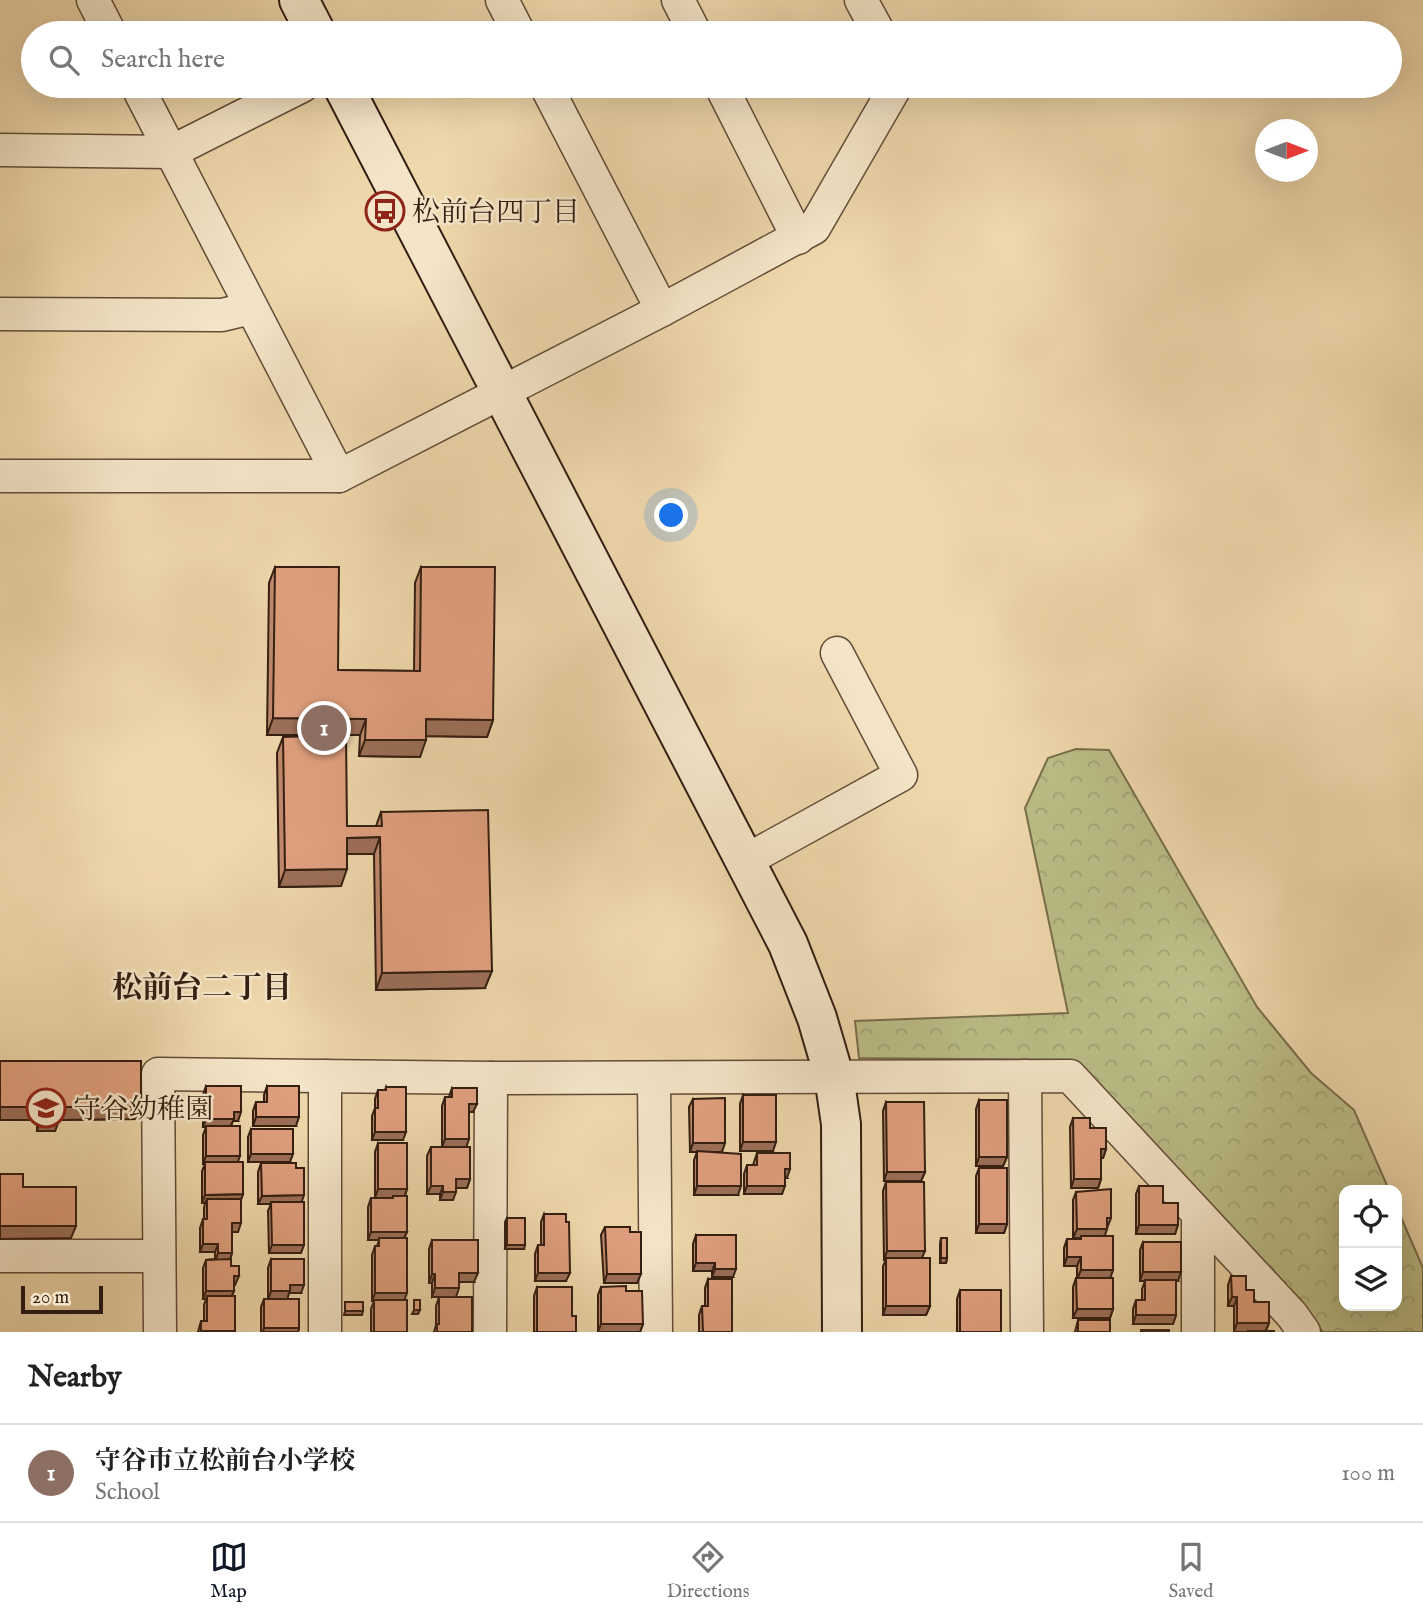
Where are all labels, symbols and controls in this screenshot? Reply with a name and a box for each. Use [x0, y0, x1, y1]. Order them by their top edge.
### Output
search box [21, 21, 1402, 98]
icon: search [45, 41, 83, 79]
text: Search here [101, 43, 225, 76]
north arrow [1255, 119, 1318, 182]
bus stop icon: 松前台四丁目 [364, 190, 406, 232]
place label: 松前台四丁目 [412, 196, 580, 231]
your location [654, 498, 688, 532]
pin: 1 [301, 702, 347, 754]
district label: 松前台二丁目 [112, 970, 292, 1008]
school or university icon: 守谷幼稚園 [25, 1087, 67, 1129]
place label: 守谷幼稚園 [73, 1093, 213, 1128]
map controls [1339, 1185, 1402, 1311]
button: locate [1339, 1185, 1402, 1248]
button: layers [1339, 1248, 1402, 1311]
scale bar [21, 1283, 103, 1315]
text: 20 m [32, 1286, 69, 1310]
text: Nearby [28, 1359, 121, 1397]
text: 守谷市立松前台小学校 [95, 1445, 355, 1478]
text: 1 [47, 1459, 55, 1488]
text: 100 m [1341, 1459, 1395, 1488]
text: School [95, 1478, 160, 1507]
tab: Map [210, 1538, 248, 1604]
tab: Directions [667, 1538, 749, 1604]
tab: Saved [1168, 1538, 1213, 1604]

